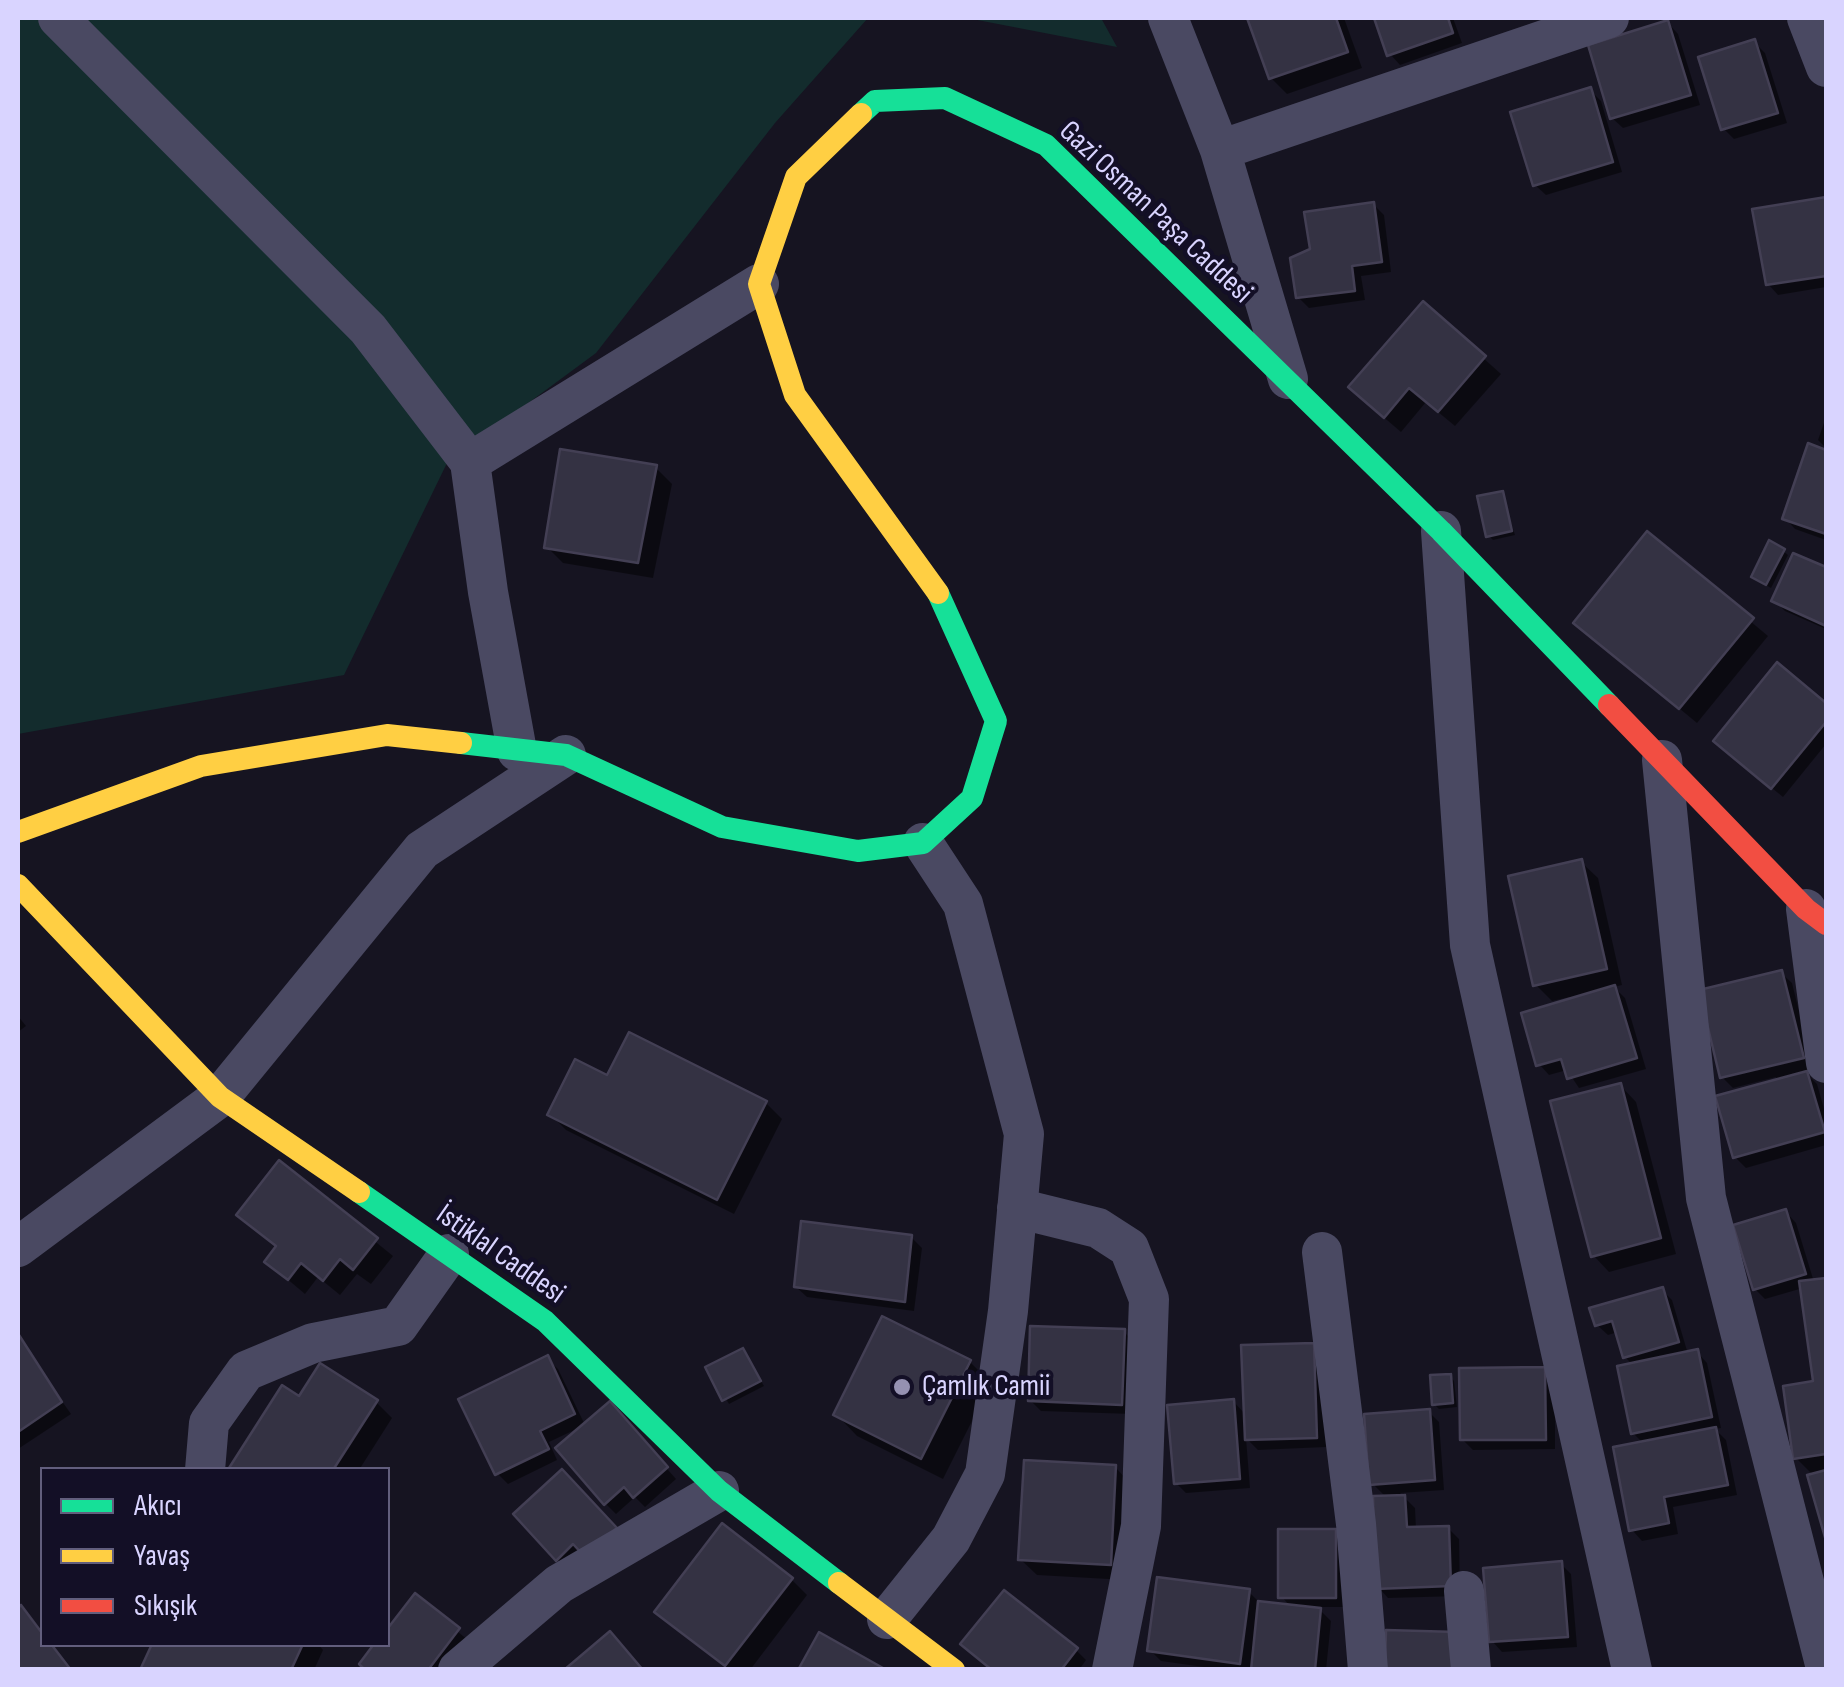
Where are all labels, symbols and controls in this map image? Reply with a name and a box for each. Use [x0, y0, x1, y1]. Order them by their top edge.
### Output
street label: Gazi Osman Paşa Caddesi [1051, 114, 1259, 312]
street label: İstiklal Caddesi [428, 1197, 572, 1313]
place label: Çamlık Camii [922, 1369, 1050, 1405]
marker: Çamlık Camii [891, 1376, 913, 1398]
legend [40, 1467, 390, 1647]
text: Akıcı [134, 1488, 182, 1524]
text: Yavaş [134, 1538, 190, 1574]
text: Sıkışık [134, 1588, 197, 1624]

